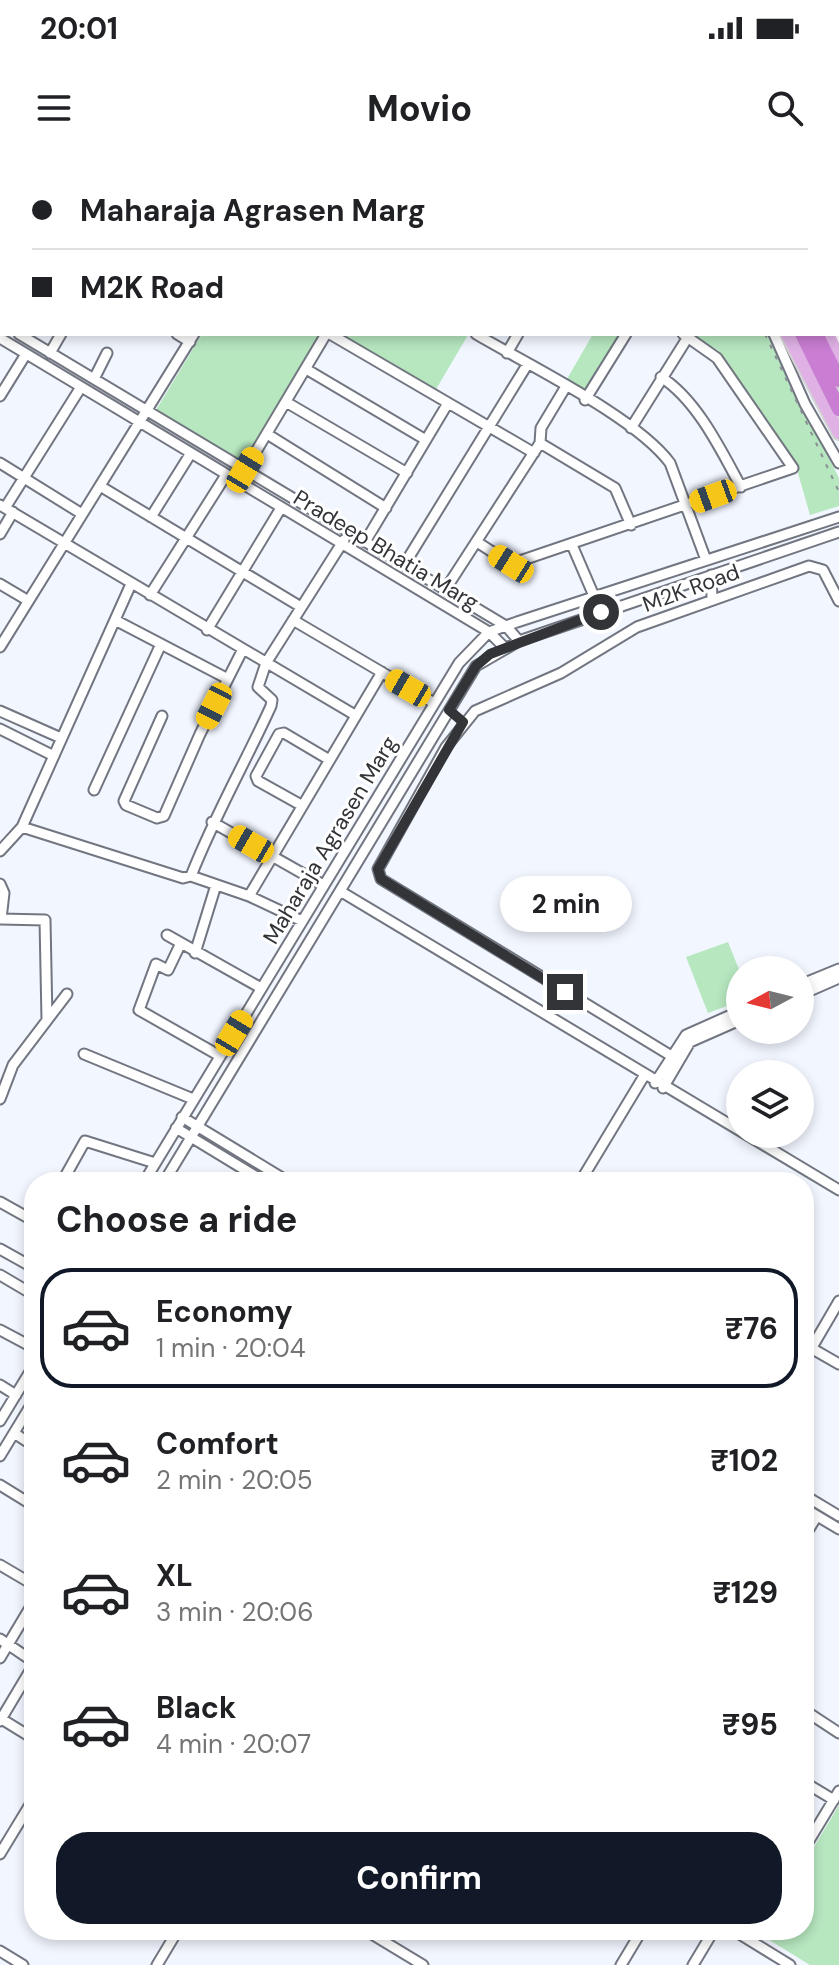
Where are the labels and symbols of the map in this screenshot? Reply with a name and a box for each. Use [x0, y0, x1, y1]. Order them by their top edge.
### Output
car [222, 443, 268, 497]
car [686, 477, 740, 515]
street label: Pradeep Bhatia Marg [288, 483, 484, 617]
car [484, 541, 538, 587]
street label: M2K Road [639, 557, 743, 619]
route start [583, 594, 619, 630]
car [381, 666, 435, 710]
car [192, 679, 236, 733]
street label: Maharaja Agrasen Marg [256, 731, 404, 949]
car [224, 822, 278, 866]
callout: 2 min [499, 876, 631, 932]
north arrow [726, 956, 814, 1044]
route end [547, 974, 583, 1010]
car [211, 1006, 257, 1060]

